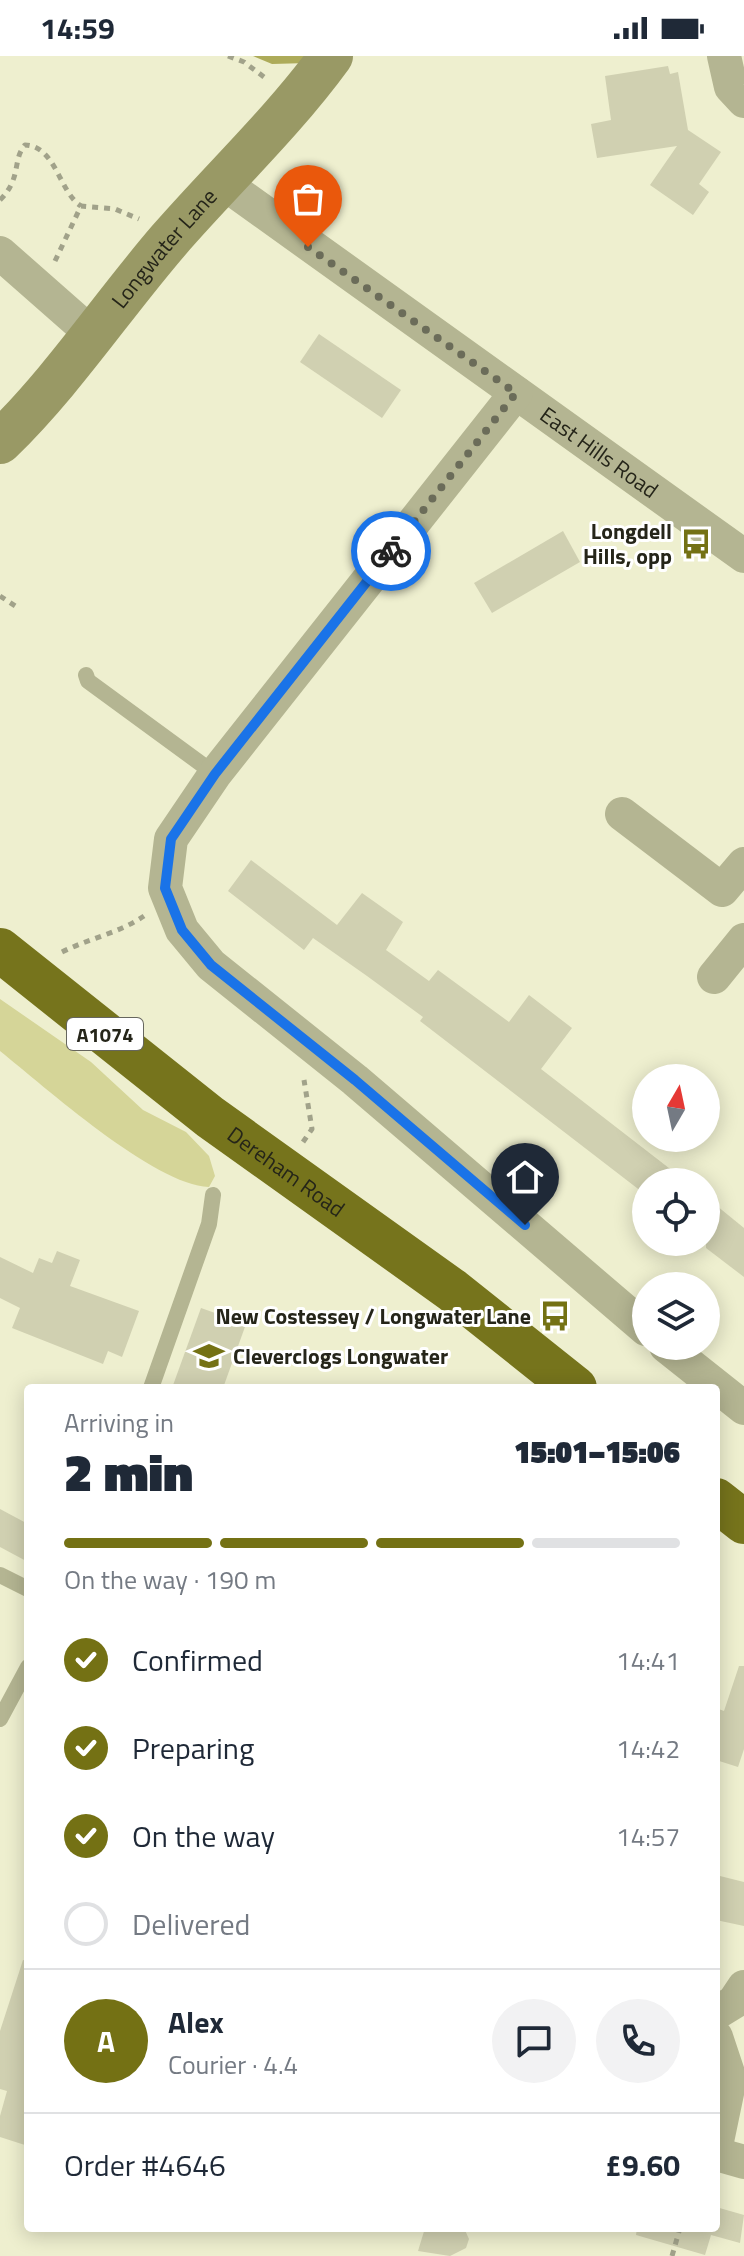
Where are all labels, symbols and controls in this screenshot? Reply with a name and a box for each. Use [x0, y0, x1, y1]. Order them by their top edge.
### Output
text: 14:59 [40, 5, 115, 51]
pin [274, 165, 342, 247]
icon: bag [286, 177, 330, 221]
street label: Longwater Lane [103, 180, 225, 316]
street label: East Hills Road [533, 398, 665, 506]
courier [351, 511, 431, 591]
place label: Longdell Hills, opp [583, 514, 672, 573]
bus stop icon: Longdell Hills, opp [679, 527, 713, 561]
icon: bike [369, 529, 413, 573]
road number: A1074 [67, 1018, 143, 1050]
north arrow [632, 1064, 720, 1152]
map controls [632, 1064, 720, 1360]
street label: Dereham Road [220, 1118, 352, 1225]
pin [491, 1143, 559, 1225]
icon: home [503, 1155, 547, 1199]
button: locate [632, 1168, 720, 1256]
button: layers [632, 1272, 720, 1360]
place label: New Costessey / Longwater Lane [216, 1299, 531, 1333]
bus stop icon: New Costessey / Longwater Lane [538, 1299, 572, 1333]
school or university icon: Cleverclogs Longwater [192, 1339, 226, 1373]
place label: Cleverclogs Longwater [233, 1339, 448, 1373]
text: Arriving in [64, 1403, 174, 1442]
text: 15:01–15:06 [514, 1429, 680, 1475]
text: 2 min [64, 1432, 193, 1511]
text: On the way · 190 m [64, 1560, 276, 1599]
text: Confirmed [132, 1637, 263, 1683]
icon: check [64, 1638, 108, 1682]
text: 14:41 [616, 1641, 680, 1680]
text: Preparing [132, 1725, 254, 1771]
icon: check [64, 1726, 108, 1770]
text: 14:42 [616, 1729, 680, 1768]
text: On the way [132, 1813, 275, 1859]
icon: check [64, 1814, 108, 1858]
text: 14:57 [616, 1817, 680, 1856]
text: Delivered [132, 1901, 250, 1947]
text: Alex [168, 1999, 224, 2045]
button: chat [492, 1999, 576, 2083]
button: phone [596, 1999, 680, 2083]
text: A [97, 2018, 115, 2064]
text: Courier · 4.4 [168, 2045, 298, 2084]
text: Order #4646 [64, 2142, 226, 2188]
text: £9.60 [605, 2142, 680, 2188]

